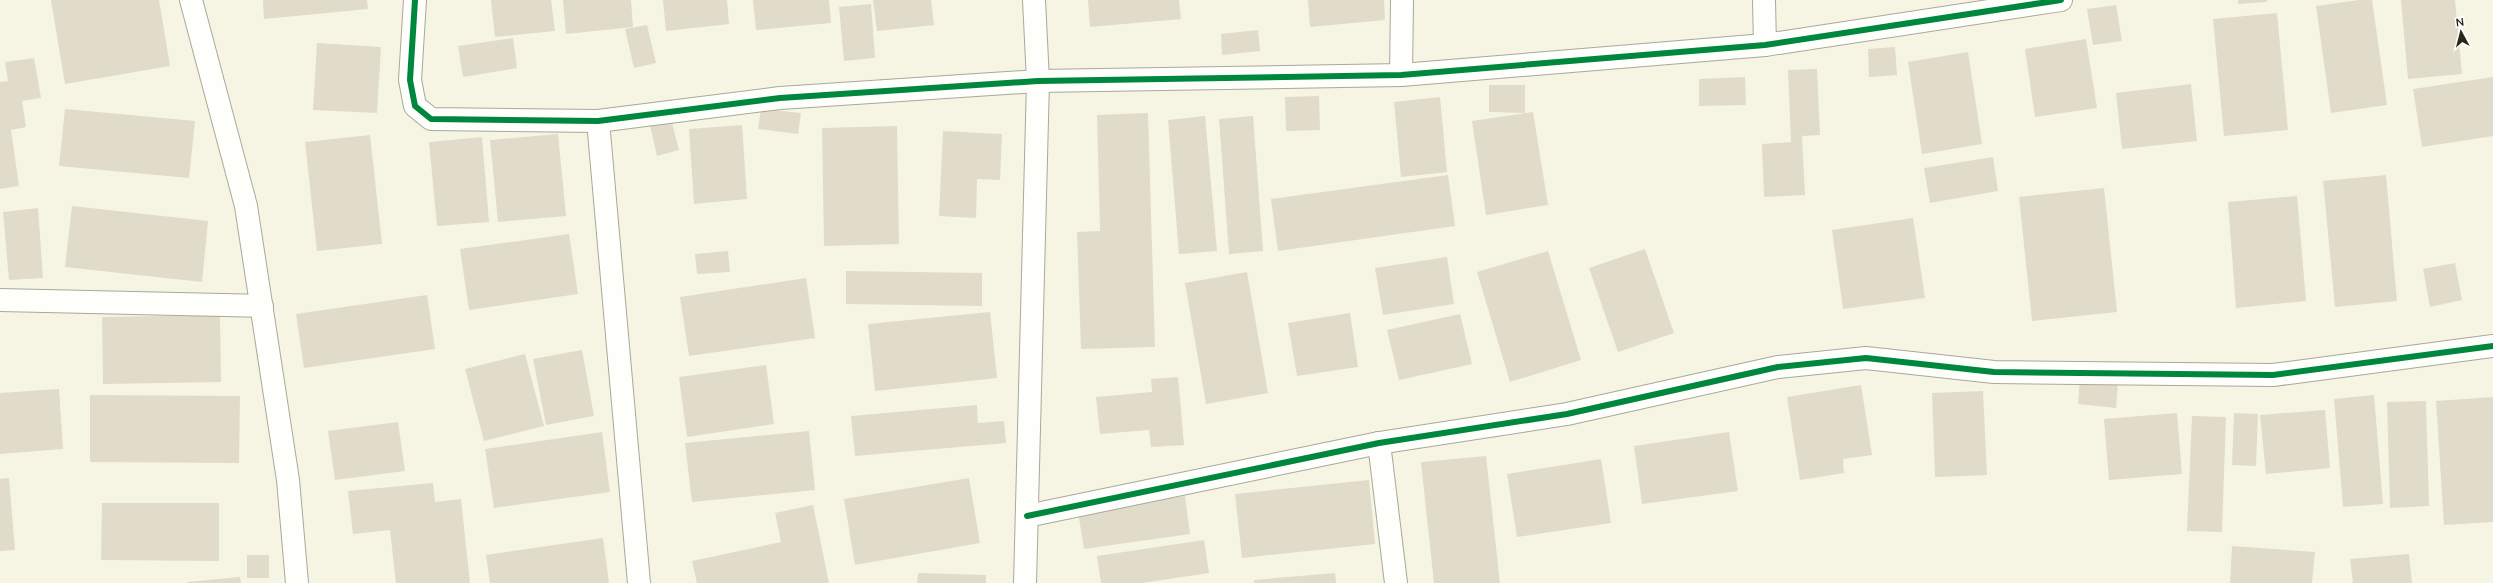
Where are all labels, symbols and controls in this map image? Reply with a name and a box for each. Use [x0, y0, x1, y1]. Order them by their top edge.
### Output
north arrow [2441, 12, 2481, 52]
text: N [2455, 15, 2465, 30]

